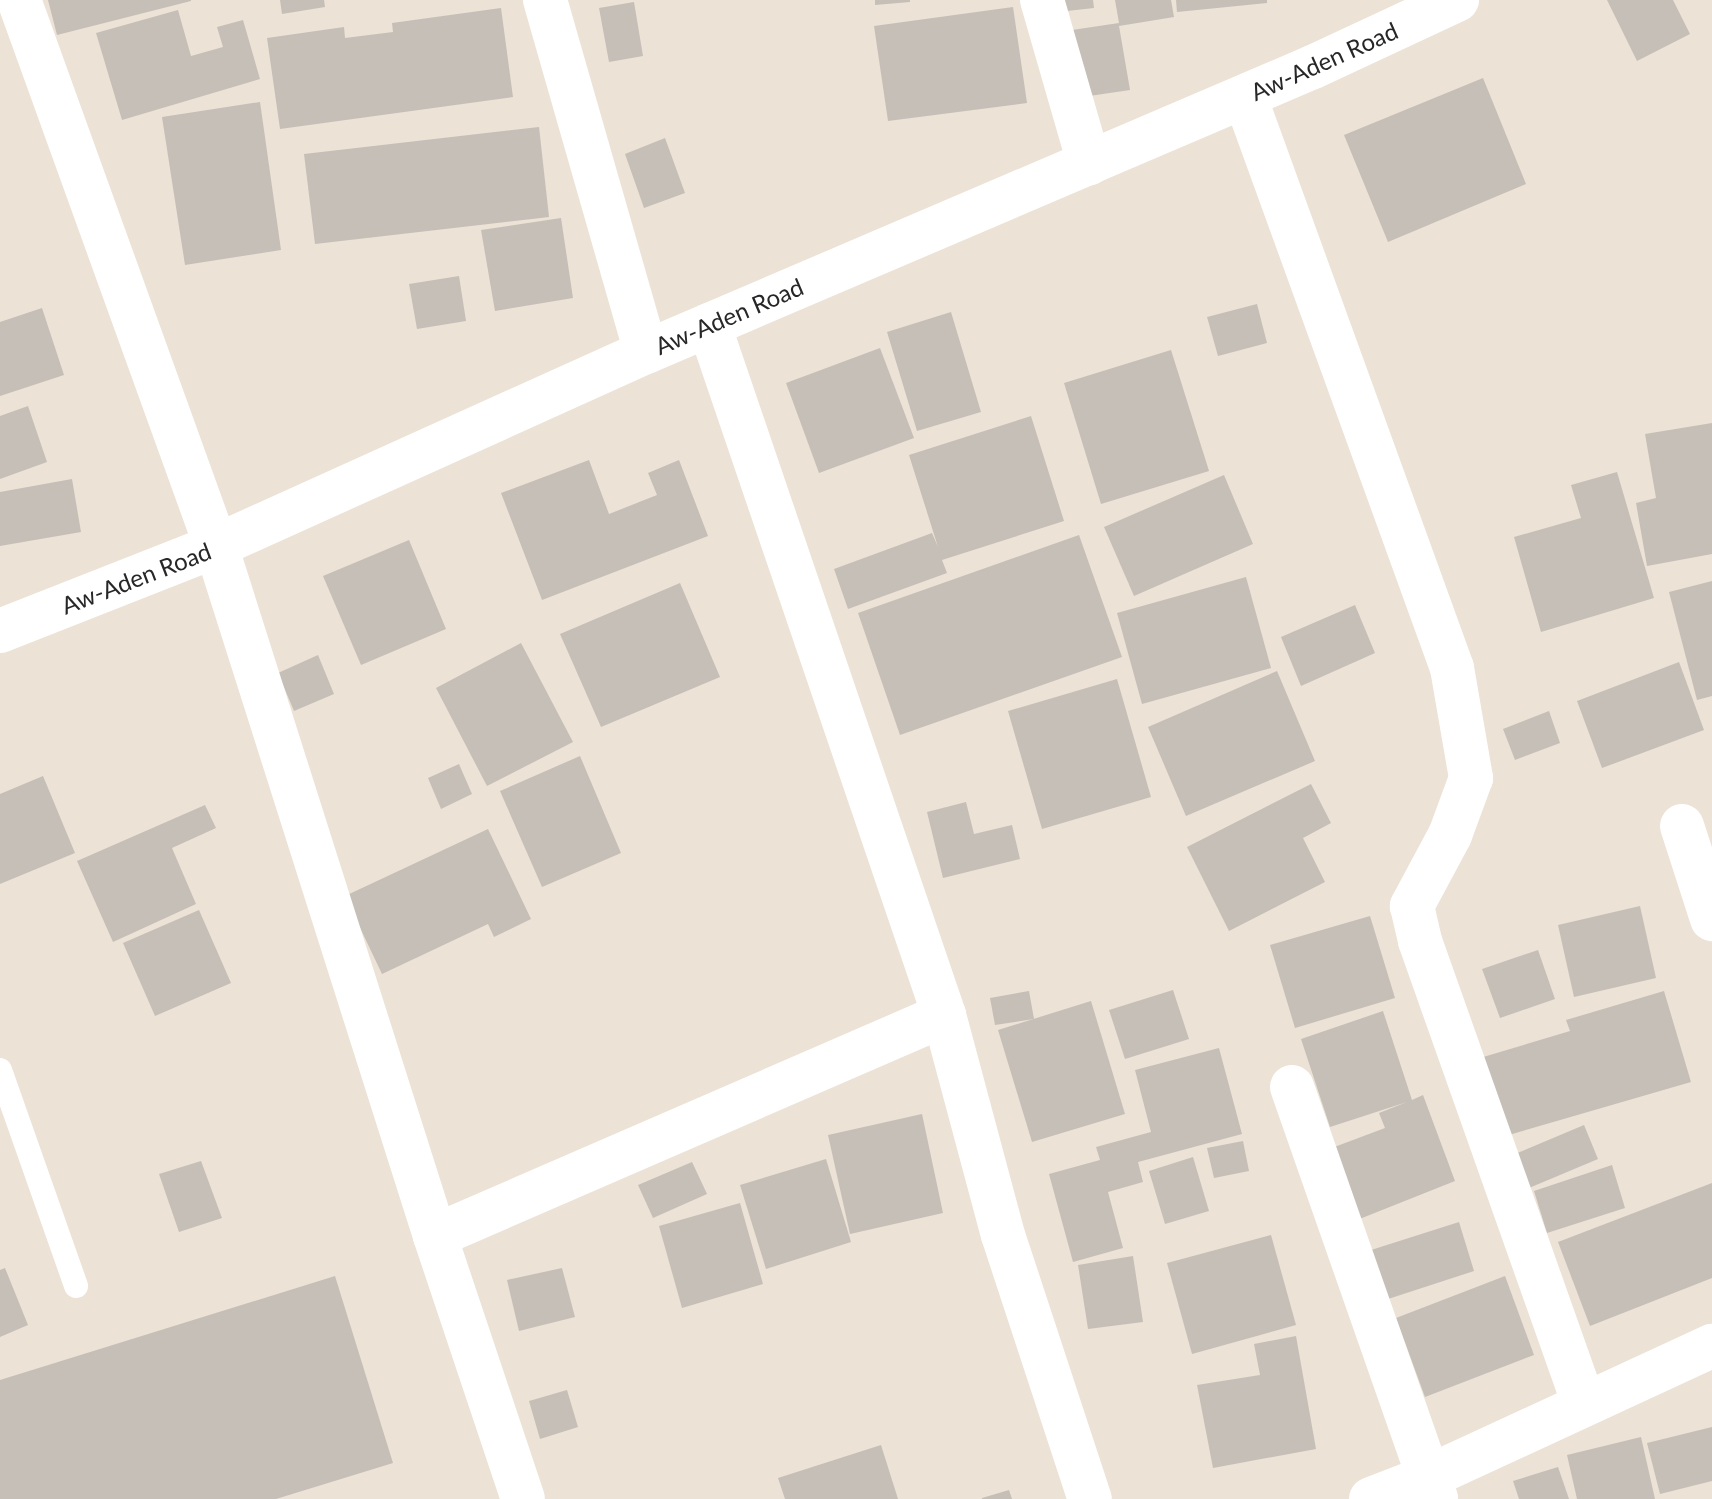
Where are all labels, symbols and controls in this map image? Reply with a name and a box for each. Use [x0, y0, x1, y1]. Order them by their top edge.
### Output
street label: Aw-Aden Road [1246, 16, 1402, 106]
street label: Aw-Aden Road [651, 272, 807, 360]
street label: Aw-Aden Road [57, 536, 215, 620]

